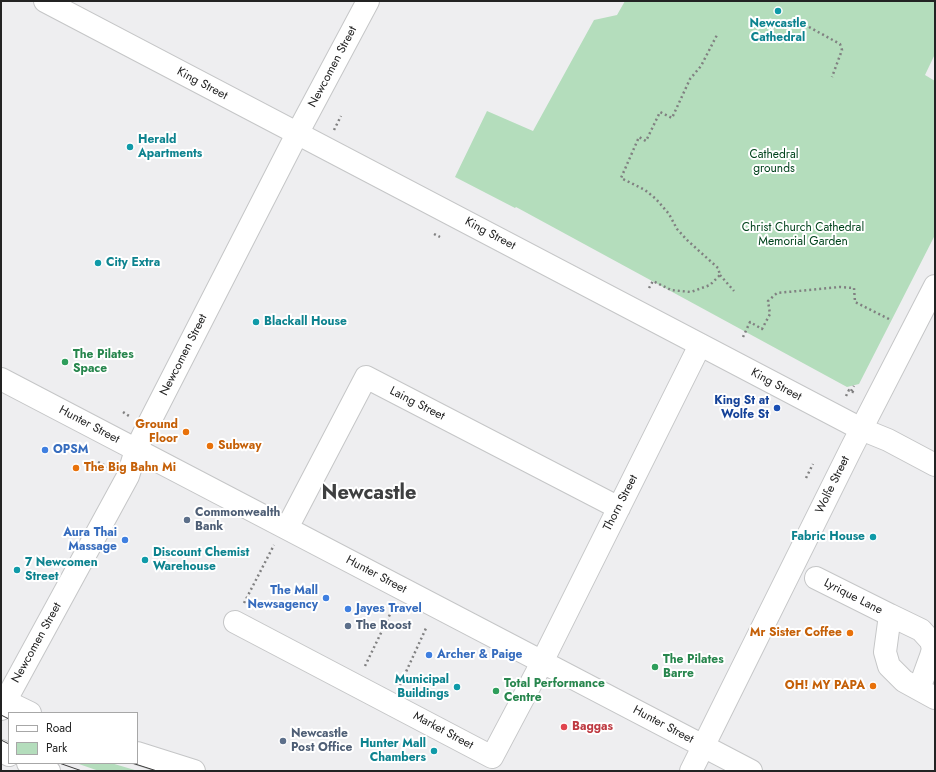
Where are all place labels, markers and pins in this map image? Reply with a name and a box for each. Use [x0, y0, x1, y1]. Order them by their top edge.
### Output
marker: Newcastle Cathedral [773, 6, 783, 16]
place label: Newcastle Cathedral [750, 17, 806, 45]
place label: Herald Apartments [138, 133, 202, 161]
marker: Herald Apartments [125, 142, 135, 152]
place label: City Extra [106, 256, 160, 270]
marker: City Extra [93, 258, 103, 268]
place label: Blackall House [264, 315, 347, 329]
marker: Blackall House [251, 317, 261, 327]
place label: The Pilates Space [73, 348, 134, 376]
marker: The Pilates Space [60, 357, 70, 367]
place label: King St at Wolfe St [714, 394, 769, 422]
marker: King St at Wolfe St [772, 403, 782, 413]
place label: Ground Floor [135, 418, 178, 446]
marker: Ground Floor [181, 427, 191, 437]
place label: Subway [218, 439, 261, 453]
marker: Subway [205, 441, 215, 451]
place label: OPSM [53, 443, 89, 457]
marker: OPSM [40, 445, 50, 455]
place label: The Big Bahn Mi [84, 461, 176, 475]
marker: The Big Bahn Mi [71, 463, 81, 473]
place label: Commonwealth Bank [195, 506, 280, 534]
marker: Commonwealth Bank [182, 515, 192, 525]
place label: Aura Thai Massage [63, 526, 117, 554]
place label: Fabric House [791, 530, 865, 544]
marker: Fabric House [868, 532, 878, 542]
marker: Aura Thai Massage [120, 535, 130, 545]
place label: Discount Chemist Warehouse [153, 546, 249, 574]
marker: Discount Chemist Warehouse [140, 555, 150, 565]
place label: 7 Newcomen Street [25, 556, 98, 584]
marker: 7 Newcomen Street [12, 565, 22, 575]
place label: The Mall Newsagency [247, 584, 318, 612]
marker: The Mall Newsagency [321, 593, 331, 603]
place label: Jayes Travel [356, 602, 422, 616]
marker: Jayes Travel [343, 604, 353, 614]
place label: The Roost [356, 619, 411, 633]
marker: The Roost [343, 621, 353, 631]
place label: Mr Sister Coffee [750, 626, 842, 640]
marker: Mr Sister Coffee [845, 628, 855, 638]
place label: Archer & Paige [437, 648, 522, 662]
marker: Archer & Paige [424, 650, 434, 660]
place label: The Pilates Barre [663, 653, 724, 681]
marker: The Pilates Barre [650, 662, 660, 672]
place label: Municipal Buildings [395, 673, 449, 701]
place label: Total Performance Centre [504, 677, 605, 705]
place label: OH! MY PAPA [785, 679, 865, 693]
marker: OH! MY PAPA [868, 681, 878, 691]
marker: Municipal Buildings [452, 682, 462, 692]
marker: Total Performance Centre [491, 686, 501, 696]
place label: Baggas [572, 720, 613, 734]
marker: Baggas [559, 722, 569, 732]
place label: Newcastle Post Office [291, 727, 352, 755]
marker: Newcastle Post Office [278, 736, 288, 746]
place label: Hunter Mall Chambers [360, 737, 426, 765]
marker: Hunter Mall Chambers [429, 746, 439, 756]

